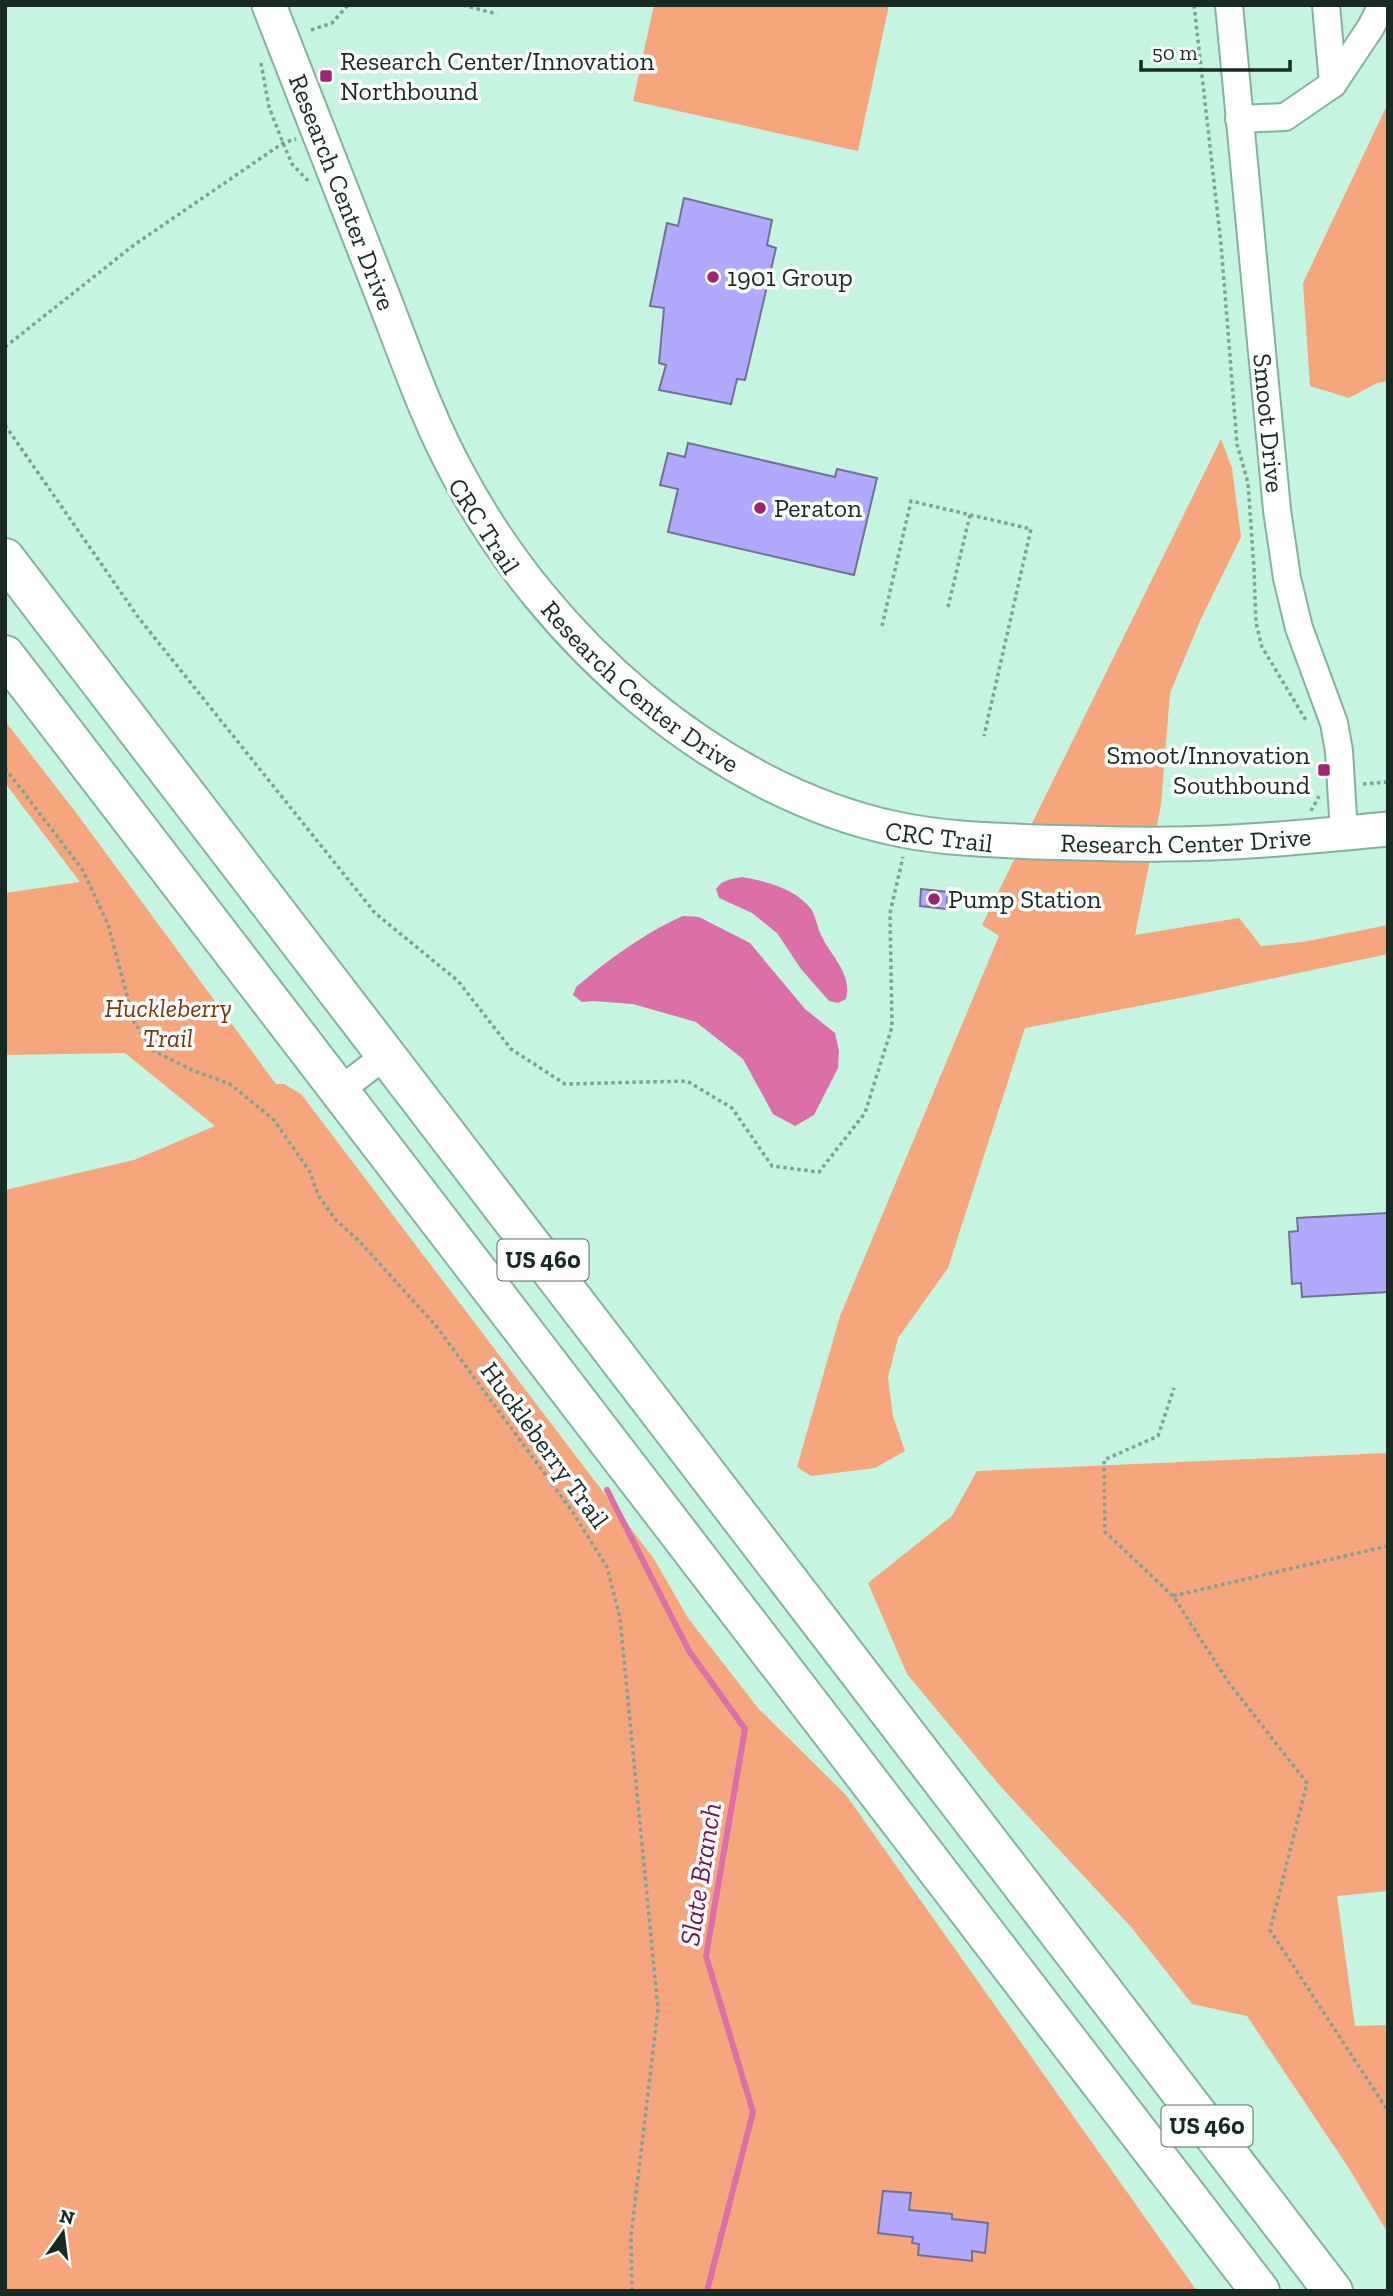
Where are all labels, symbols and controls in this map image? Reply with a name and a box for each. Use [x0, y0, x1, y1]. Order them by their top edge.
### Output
scale bar [1141, 28, 1290, 72]
text: 50 m [1152, 40, 1198, 65]
place label: Research Center/Innovation Northbound [340, 45, 654, 107]
marker: Research Center/Innovation Northbound [318, 68, 334, 84]
street label: Research Center Drive [282, 69, 403, 315]
place label: 1901 Group [727, 261, 853, 293]
marker: 1901 Group [705, 269, 721, 285]
street label: Smoot Drive [1246, 352, 1291, 494]
street label: CRC Trail [441, 472, 527, 580]
place label: Peraton [774, 492, 862, 524]
marker: Peraton [752, 500, 768, 516]
street label: Research Center Drive [534, 594, 745, 780]
place label: Smoot/Innovation Southbound [1107, 739, 1310, 801]
marker: Smoot/Innovation Southbound [1316, 762, 1332, 778]
street label: CRC Trail [883, 815, 995, 859]
street label: Research Center Drive [1060, 820, 1312, 860]
place label: Pump Station [948, 883, 1101, 915]
marker: Pump Station [926, 891, 942, 907]
park label: Huckleberry Trail [104, 992, 232, 1054]
road number: US 460 [498, 1240, 588, 1280]
street label: Huckleberry Trail [474, 1356, 616, 1534]
water label: Slate Branch [673, 1800, 728, 1948]
road number: US 460 [1162, 2106, 1252, 2146]
north arrow [28, 2198, 98, 2268]
text: N [57, 2204, 77, 2230]

